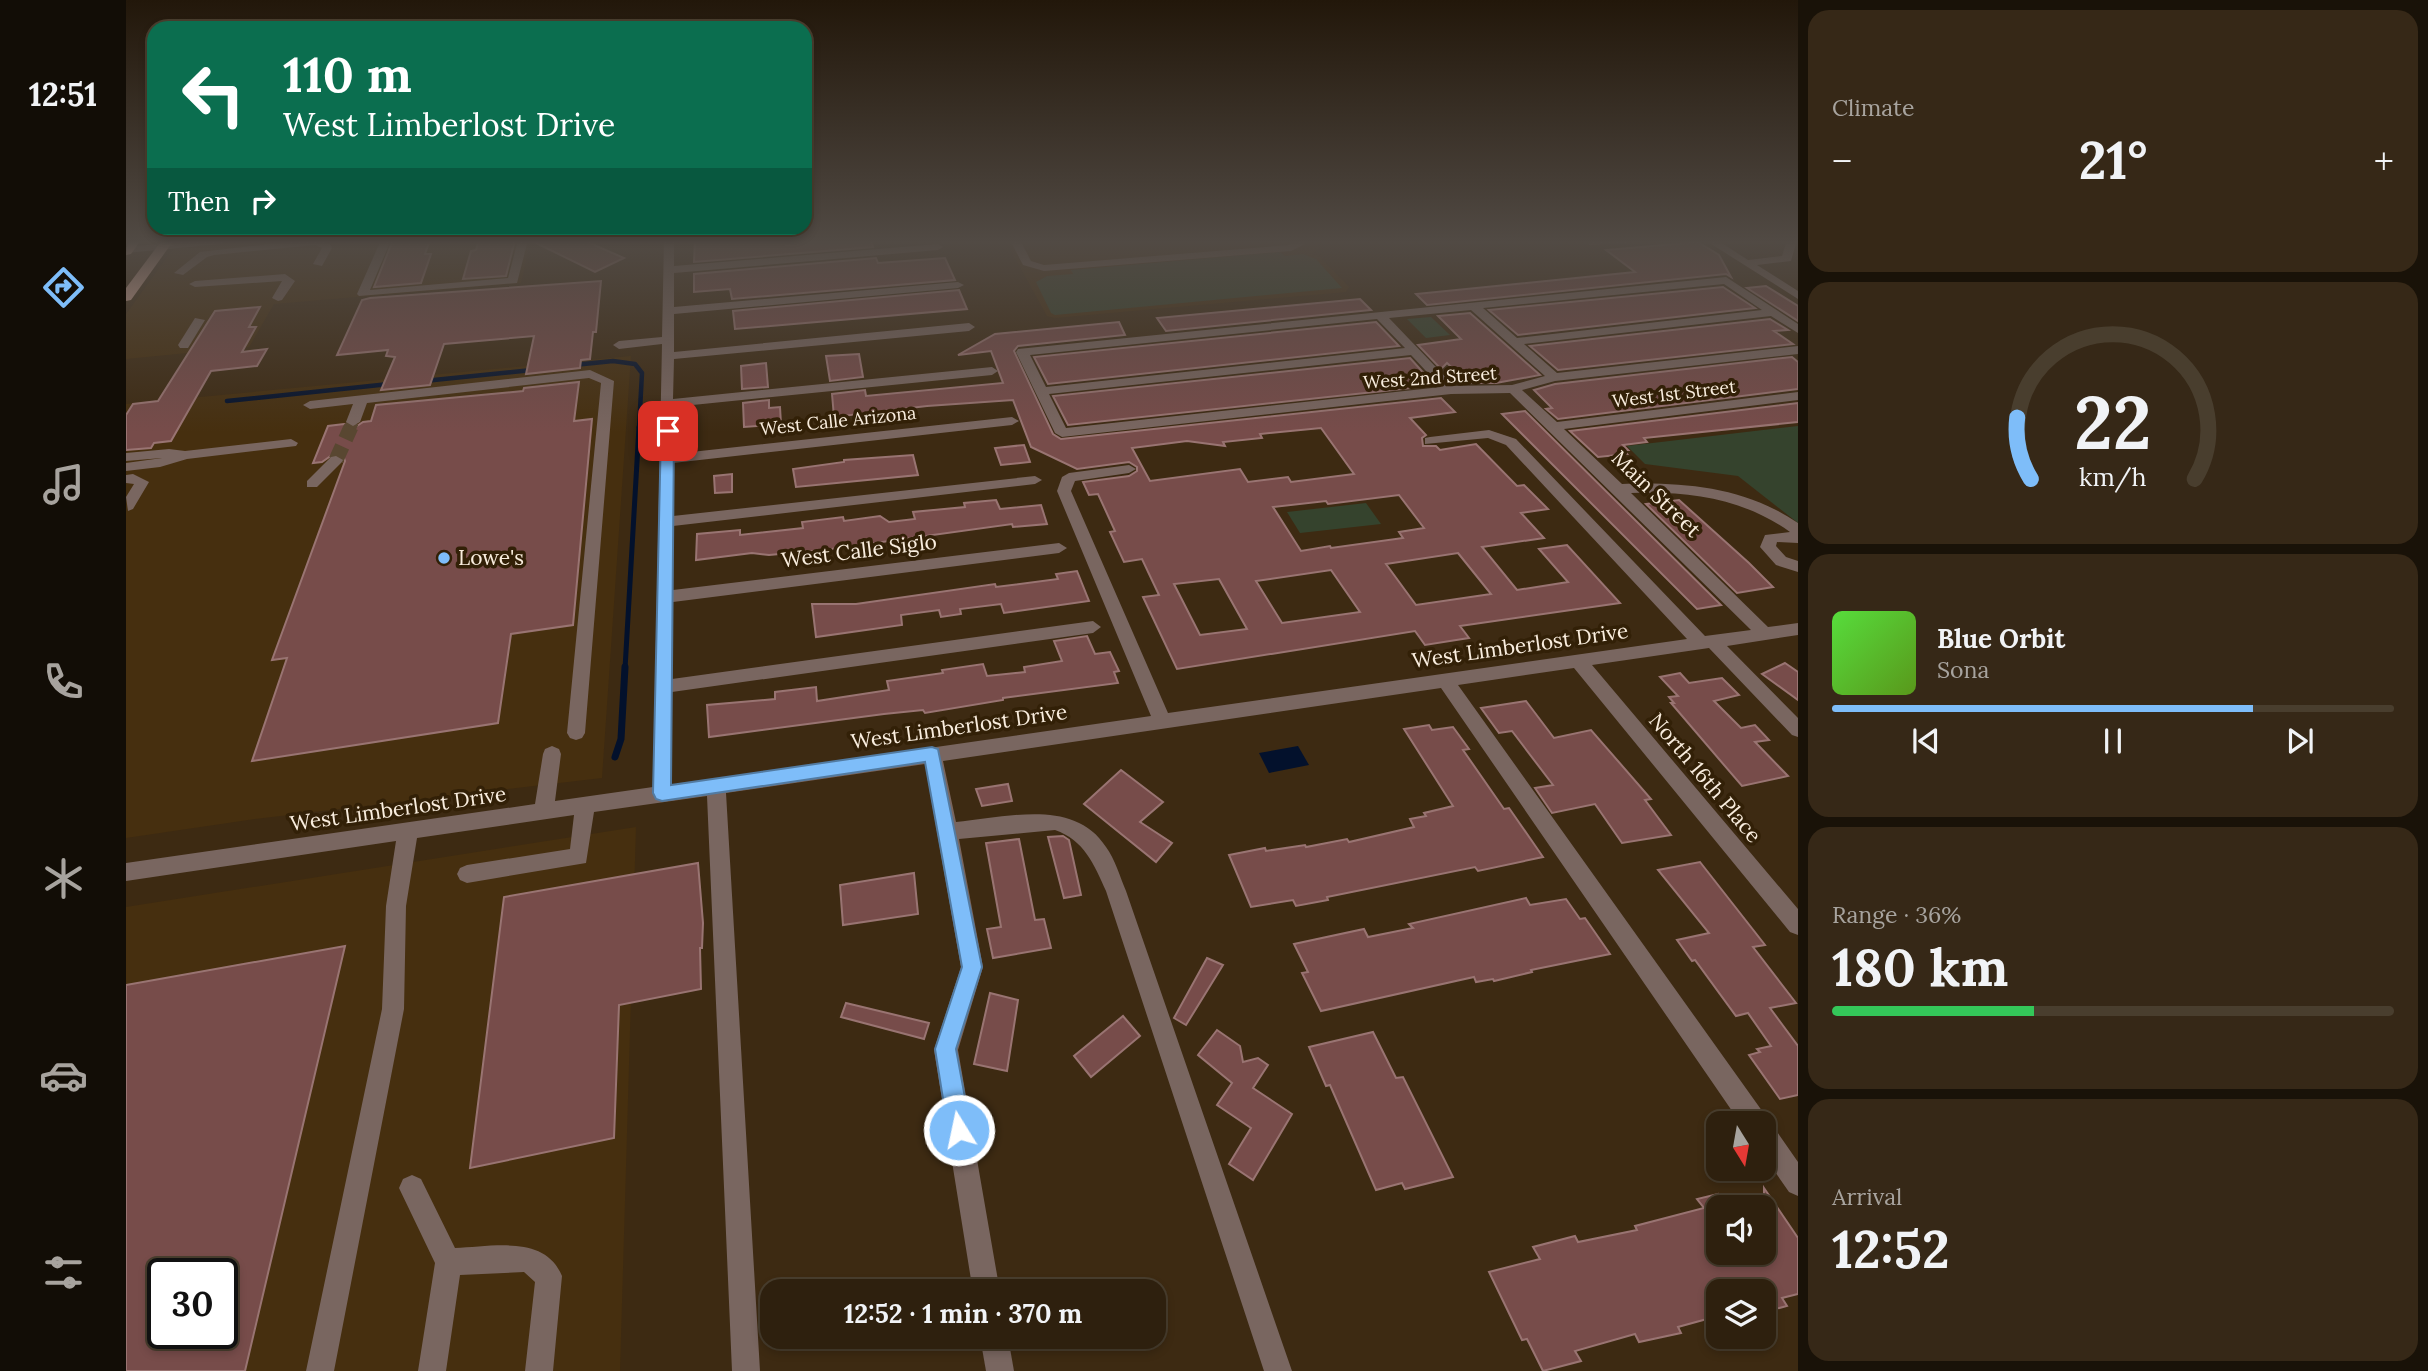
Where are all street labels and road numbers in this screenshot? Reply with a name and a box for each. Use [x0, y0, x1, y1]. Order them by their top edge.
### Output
street label: West 2nd Street [1362, 361, 1498, 394]
street label: West 1st Street [1611, 374, 1737, 413]
street label: West Calle Arizona [759, 401, 917, 440]
street label: Main Street [1606, 444, 1707, 543]
street label: West Calle Siglo [780, 528, 938, 573]
street label: West Limberlost Drive [1410, 617, 1630, 674]
street label: West Limberlost Drive [849, 698, 1069, 755]
street label: North 16th Place [1643, 707, 1768, 848]
street label: West Limberlost Drive [288, 780, 508, 837]

